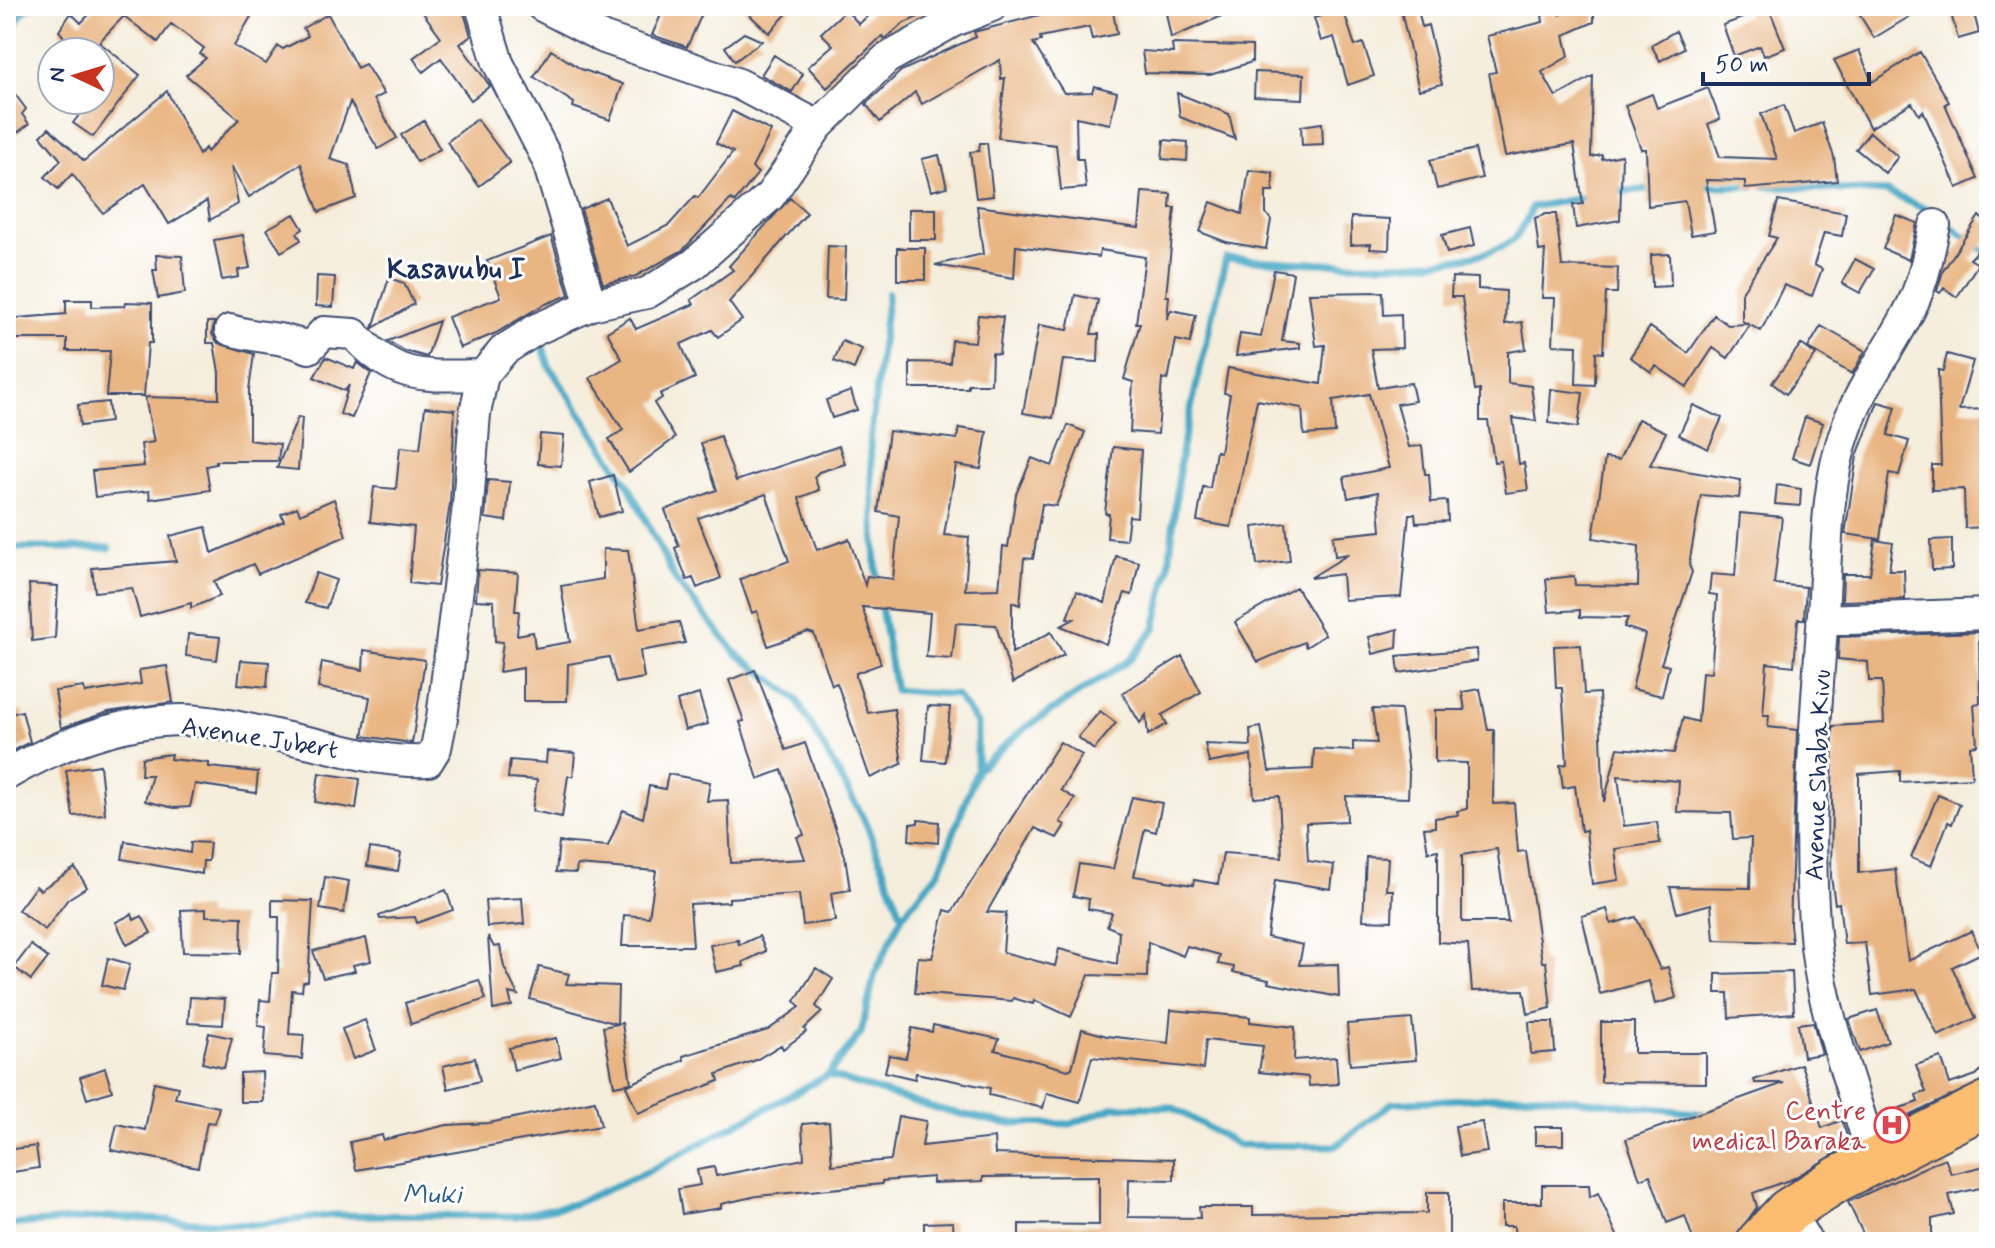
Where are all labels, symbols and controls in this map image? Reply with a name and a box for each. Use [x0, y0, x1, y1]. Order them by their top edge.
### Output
north arrow [36, 36, 116, 116]
scale bar [1703, 36, 1869, 86]
text: 50 m [1715, 50, 1769, 81]
text: N [44, 66, 73, 83]
district label: Kasavubu I [387, 252, 526, 289]
street label: Avenue Shaba Kivu [1798, 669, 1840, 881]
street label: Avenue Jubert [179, 710, 341, 768]
place label: Centre medical Baraka [1692, 1095, 1866, 1159]
hospital icon: Centre medical Baraka [1873, 1106, 1911, 1144]
water label: Muki [402, 1177, 464, 1214]

